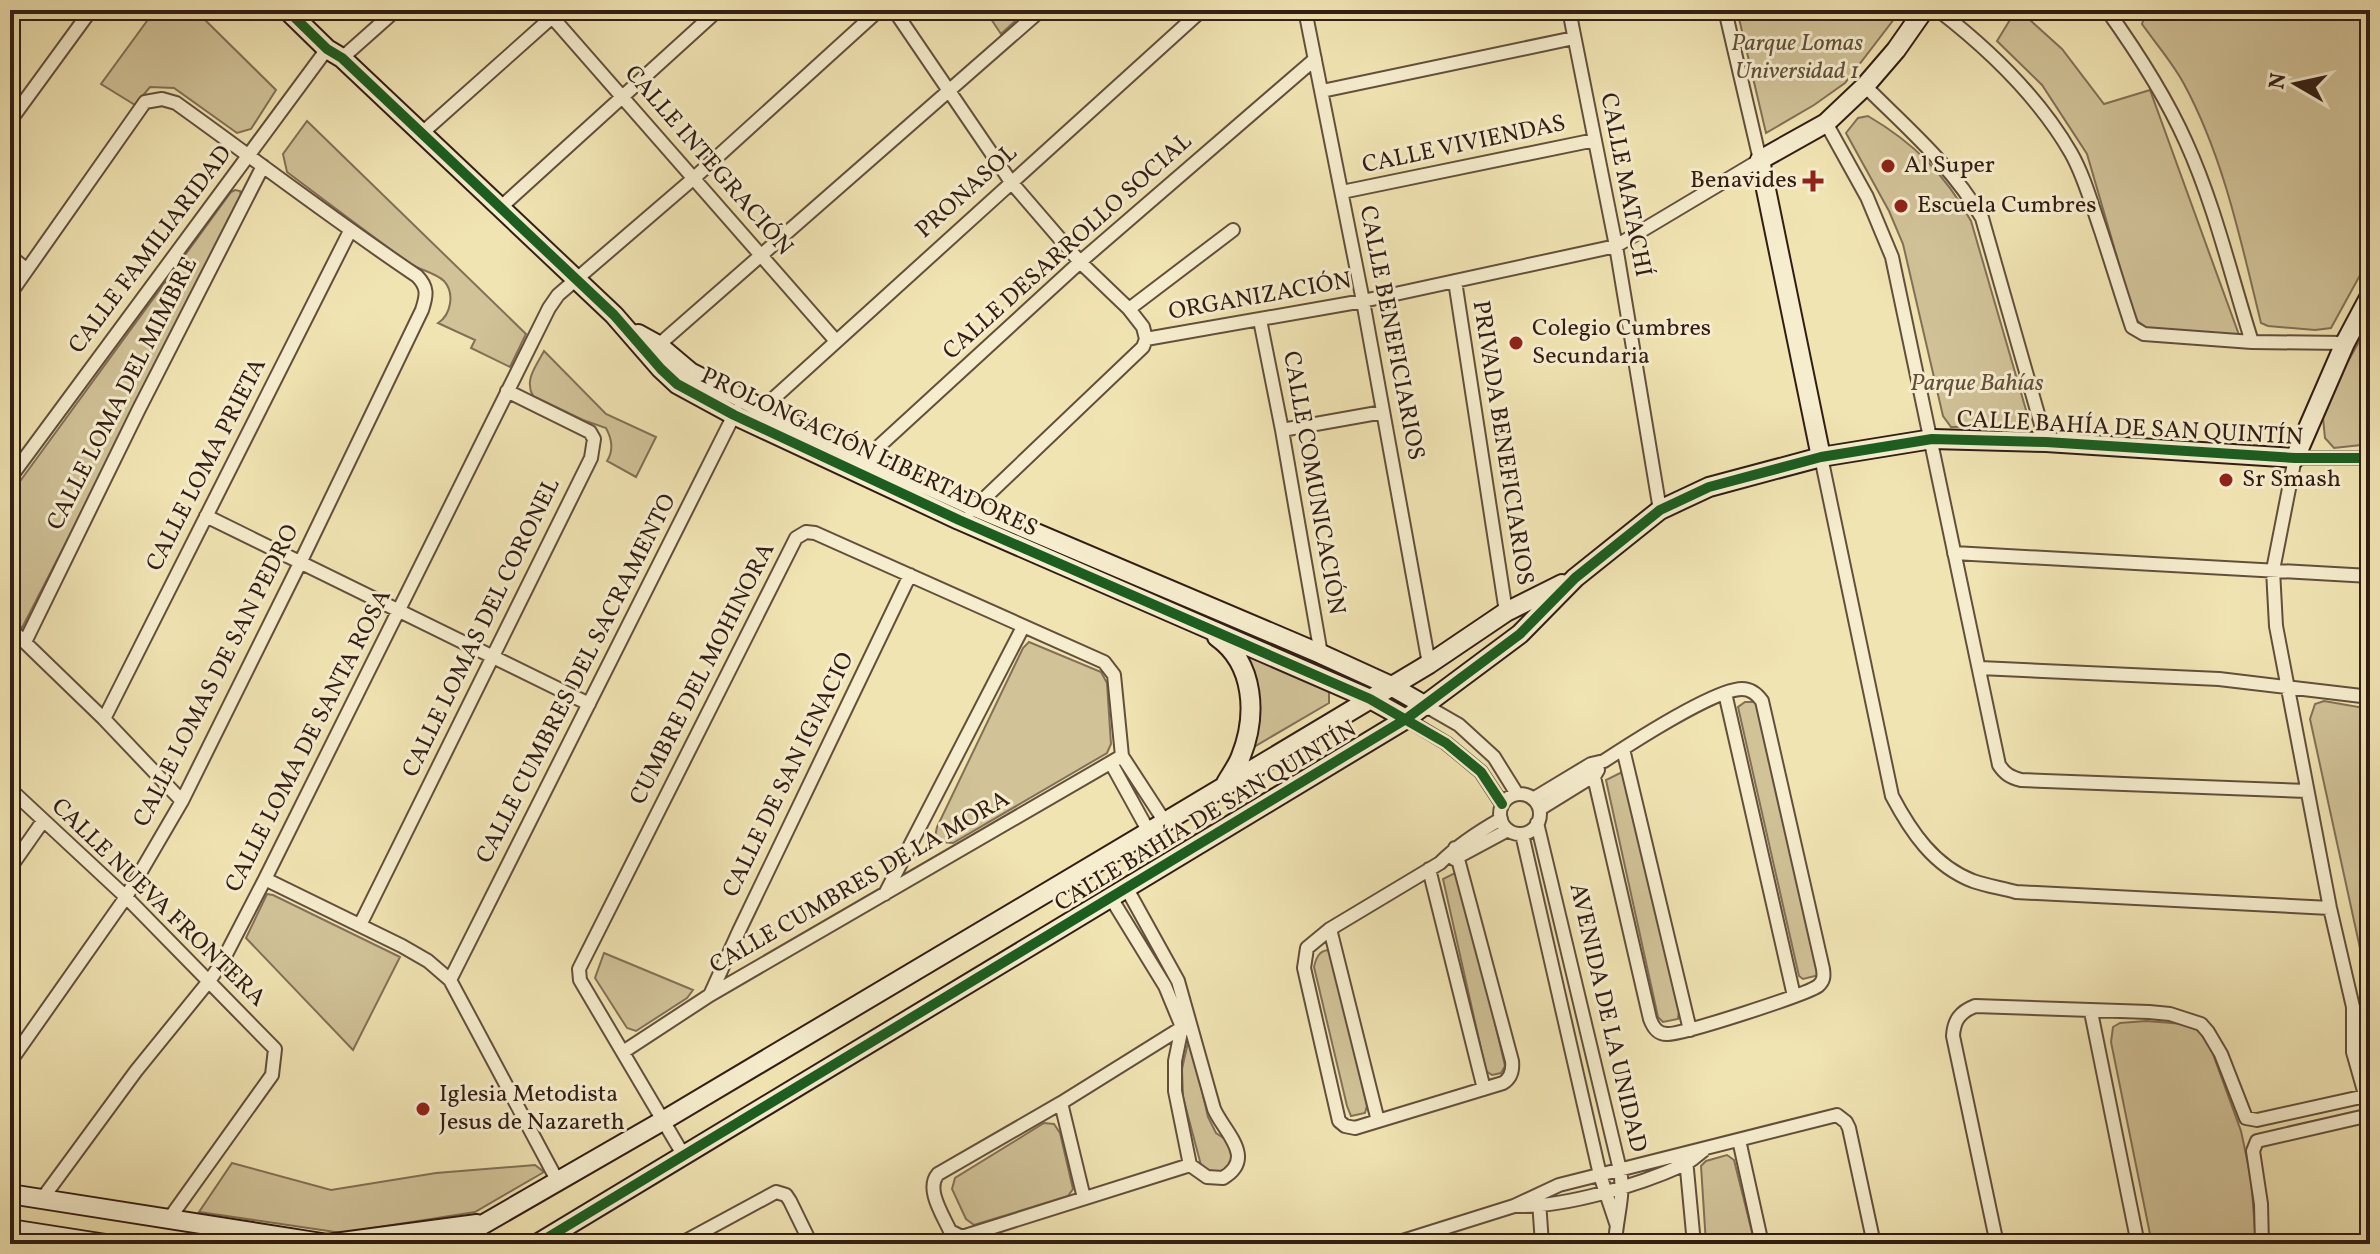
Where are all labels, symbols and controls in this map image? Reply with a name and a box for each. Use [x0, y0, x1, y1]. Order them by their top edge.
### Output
park label: Parque Lomas Universidad 1 [1731, 27, 1863, 89]
north arrow [2256, 44, 2336, 124]
street label: CALLE INTEGRACIÓN [616, 58, 800, 264]
text: N [2262, 71, 2295, 92]
street label: CALLE MATACHÍ [1590, 90, 1660, 280]
street label: CALLE VIVIENDAS [1359, 107, 1569, 183]
street label: CALLE DESARROLLO SOCIAL [936, 126, 1200, 368]
street label: PRONASOL [909, 137, 1025, 247]
street label: CALLE FAMILIARIDAD [61, 139, 241, 361]
place label: Al Super [1904, 149, 1995, 183]
marker: Al Super [1879, 157, 1897, 175]
place label: Benavides [1690, 164, 1797, 198]
marker: Benavides [1804, 172, 1822, 190]
place label: Escuela Cumbres [1917, 189, 2097, 223]
marker: Escuela Cumbres [1892, 197, 1910, 215]
street label: CALLE BENEFICIARIOS [1350, 203, 1432, 463]
street label: CALLE LOMA DEL MIMBRE [39, 252, 207, 536]
street label: ORGANIZACIÓN [1166, 264, 1354, 330]
street label: PRIVADA BENEFICIARIOS [1463, 298, 1541, 588]
place label: Colegio Cumbres Secundaria [1532, 312, 1711, 374]
marker: Colegio Cumbres Secundaria [1507, 334, 1525, 352]
street label: CALLE COMUNICACIÓN [1273, 349, 1353, 617]
street label: CALLE LOMA PRIETA [138, 352, 276, 578]
street label: PROLONGACIÓN LIBERTADORES [695, 360, 1043, 546]
park label: Parque Bahías [1910, 367, 2044, 401]
street label: CALLE BAHÍA DE SAN QUINTÍN [1956, 403, 2304, 455]
place label: Sr Smash [2242, 463, 2341, 497]
marker: Sr Smash [2217, 471, 2235, 489]
street label: CALLE LOMAS DEL CORONEL [395, 473, 569, 783]
street label: CALLE CUMBRES DEL SACRAMENTO [469, 488, 685, 870]
street label: CALLE LOMAS DE SAN PEDRO [126, 519, 308, 833]
street label: CUMBRE DEL MOHINORA [622, 537, 784, 811]
street label: CALLE LOMA DE SANTA ROSA [218, 583, 400, 898]
street label: CALLE DE SAN IGNACIO [715, 647, 863, 903]
street label: CALLE BAHÍA DE SAN QUINTÍN [1049, 713, 1363, 921]
street label: CALLE CUMBRES DE LA MORA [704, 783, 1016, 983]
street label: CALLE NUEVA FRONTERA [43, 791, 273, 1015]
street label: AVENIDA DE LA UNIDAD [1559, 880, 1655, 1156]
place label: Iglesia Metodista Jesus de Nazareth [439, 1078, 625, 1140]
marker: Iglesia Metodista Jesus de Nazareth [414, 1100, 432, 1118]

